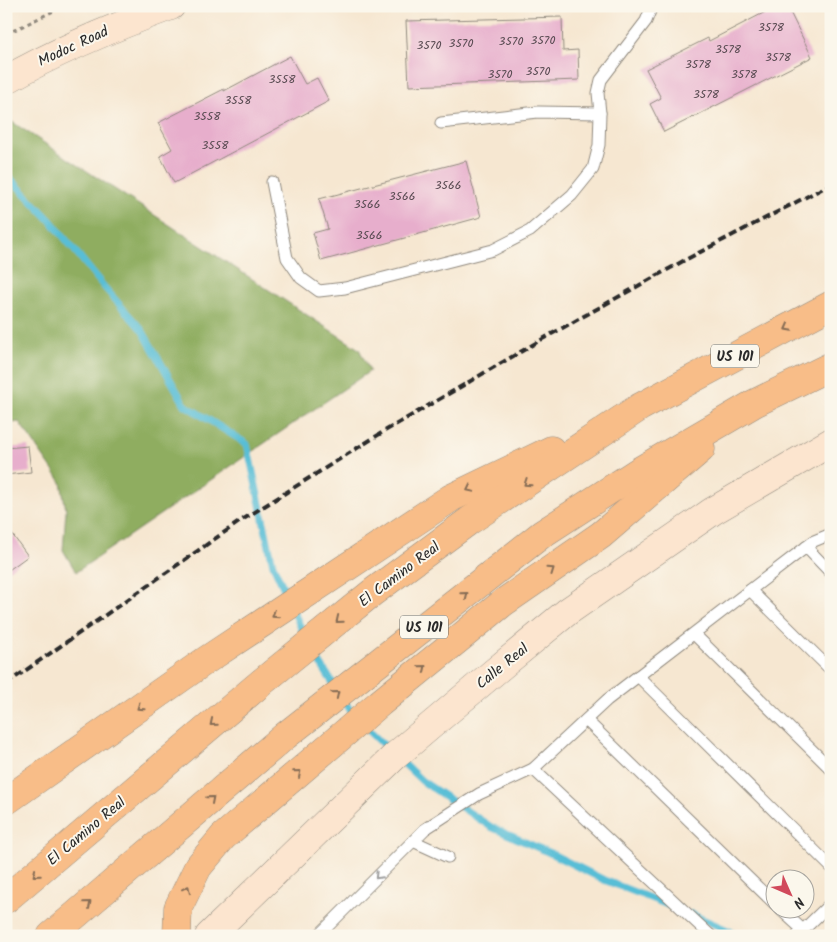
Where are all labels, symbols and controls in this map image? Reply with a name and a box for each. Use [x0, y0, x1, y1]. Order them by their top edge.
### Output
house number: 3578 [758, 18, 785, 37]
street label: Modoc Road [34, 20, 113, 74]
house number: 3570 [531, 31, 555, 50]
house number: 3570 [499, 32, 523, 51]
house number: 3570 [449, 34, 473, 53]
house number: 3570 [417, 36, 441, 55]
house number: 3578 [715, 40, 742, 59]
house number: 3578 [765, 48, 792, 67]
house number: 3578 [685, 55, 712, 74]
house number: 3570 [526, 62, 550, 81]
house number: 3570 [488, 65, 512, 84]
house number: 3578 [731, 65, 758, 84]
house number: 3558 [269, 70, 296, 89]
house number: 3578 [693, 85, 720, 104]
house number: 3558 [225, 91, 252, 110]
house number: 3558 [194, 107, 221, 126]
house number: 3558 [202, 136, 229, 155]
house number: 3566 [435, 176, 461, 195]
house number: 3566 [389, 187, 415, 206]
house number: 3566 [354, 195, 380, 214]
house number: 3566 [356, 226, 382, 245]
one-way arrow [784, 322, 793, 332]
road number: US 101 [711, 344, 759, 368]
one-way arrow [523, 477, 532, 486]
one-way arrow [466, 483, 475, 493]
street label: El Camino Real [354, 536, 446, 614]
one-way arrow [546, 566, 555, 576]
one-way arrow [459, 593, 468, 601]
one-way arrow [271, 609, 280, 618]
one-way arrow [335, 614, 344, 623]
road number: US 101 [400, 616, 448, 638]
street label: Calle Real [471, 638, 535, 696]
one-way arrow [417, 665, 426, 674]
one-way arrow [330, 692, 339, 700]
one-way arrow [136, 701, 146, 710]
one-way arrow [210, 718, 219, 727]
one-way arrow [293, 770, 302, 779]
street label: El Camino Real [42, 791, 132, 872]
one-way arrow [206, 795, 215, 804]
one-way arrow [33, 868, 42, 876]
one-way arrow [375, 870, 384, 879]
north arrow [764, 870, 814, 920]
one-way arrow [181, 885, 191, 894]
text: N [787, 892, 809, 914]
one-way arrow [82, 901, 91, 910]

